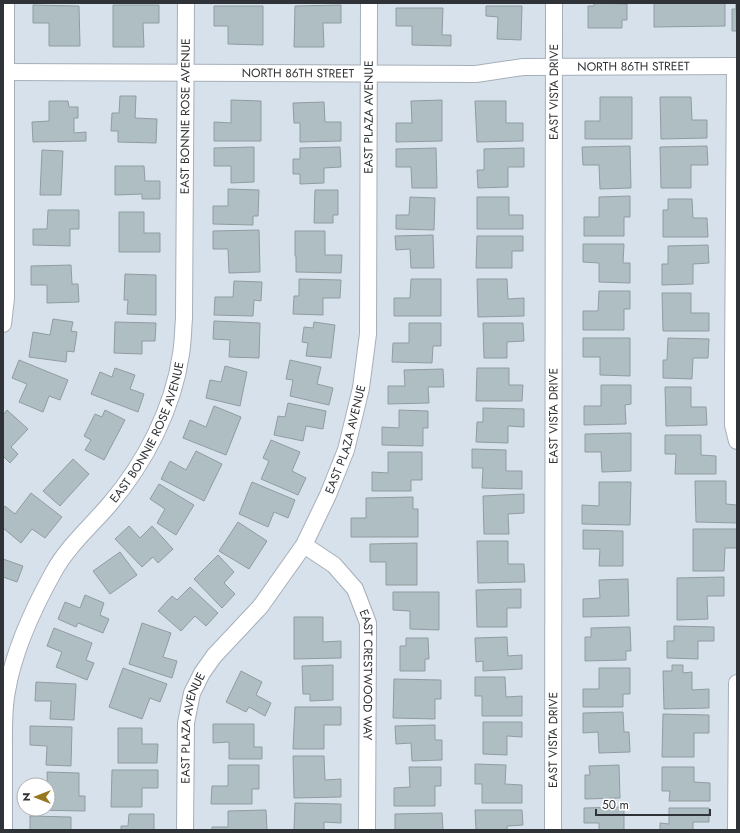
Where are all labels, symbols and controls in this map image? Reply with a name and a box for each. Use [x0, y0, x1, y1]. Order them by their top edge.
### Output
street label: EAST BONNIE ROSE AVENUE [176, 38, 195, 194]
street label: EAST VISTA DRIVE [545, 44, 563, 140]
street label: NORTH 86TH STREET [577, 57, 690, 76]
street label: EAST PLAZA AVENUE [359, 60, 378, 174]
street label: NORTH 86TH STREET [242, 64, 355, 82]
street label: EAST BONNIE ROSE AVENUE [105, 360, 189, 507]
street label: EAST VISTA DRIVE [544, 368, 563, 464]
street label: EAST PLAZA AVENUE [320, 383, 370, 497]
street label: EAST CRESTWOOD WAY [355, 607, 377, 741]
street label: EAST PLAZA AVENUE [176, 669, 210, 784]
street label: EAST VISTA DRIVE [544, 692, 562, 788]
north arrow [16, 777, 56, 817]
scale bar [596, 791, 710, 817]
text: N [18, 793, 34, 801]
text: 50 m [602, 796, 629, 814]

